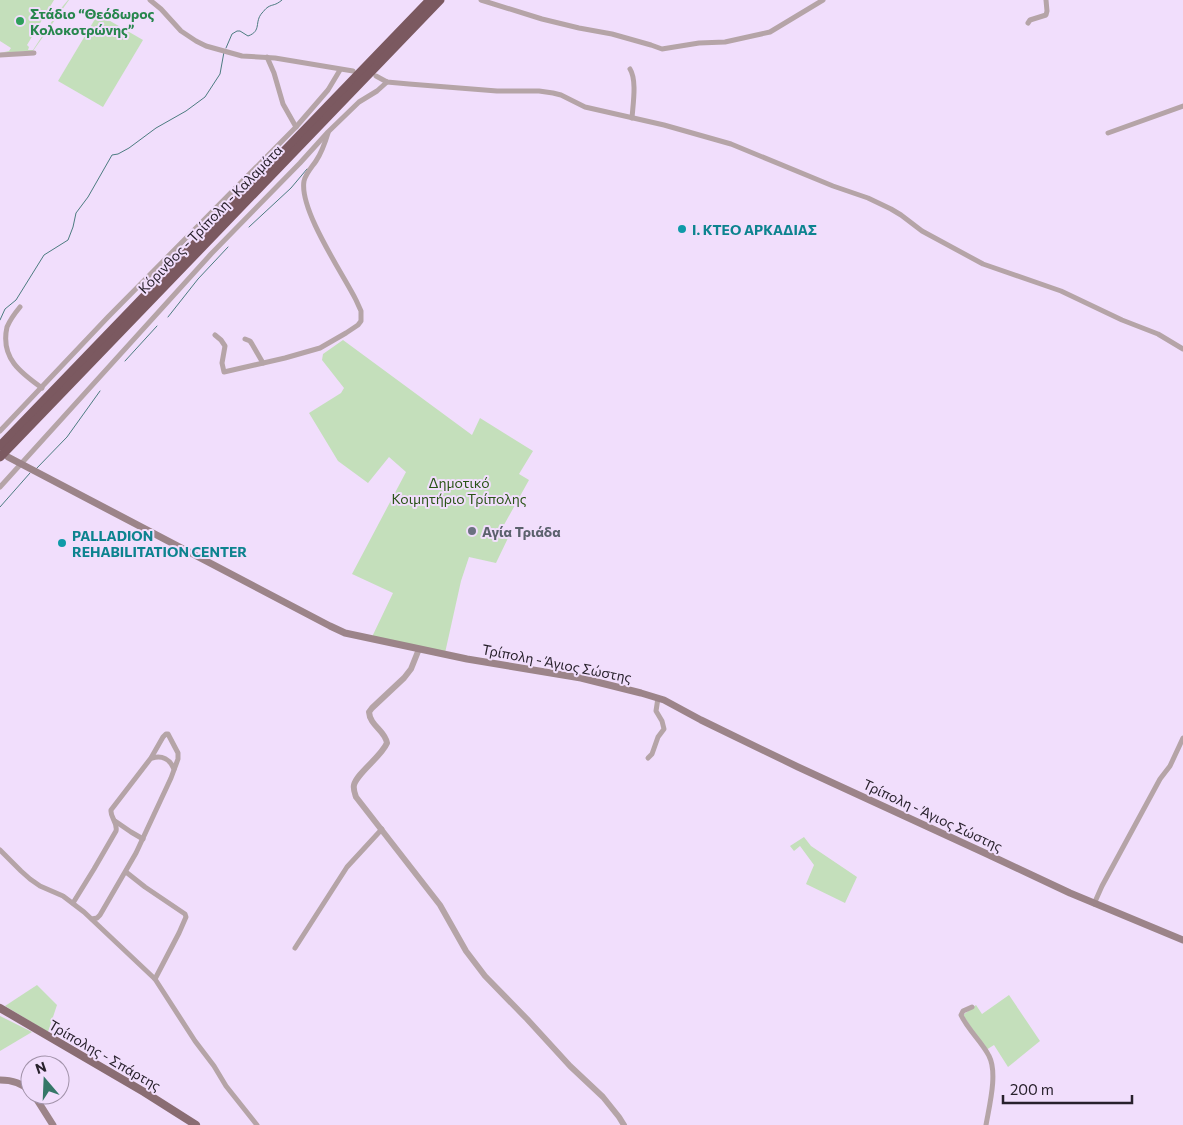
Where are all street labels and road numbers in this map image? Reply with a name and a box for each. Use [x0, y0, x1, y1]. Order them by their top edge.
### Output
street label: Κόρινθος - Τρίπολη - Καλαμάτα [134, 141, 286, 297]
street label: Τρίπολη - Άγιος Σώστης [481, 640, 633, 686]
street label: Τρίπολη - Άγιος Σώστης [860, 775, 1006, 855]
street label: Τρίπολης - Σπάρτης [46, 1016, 164, 1094]

